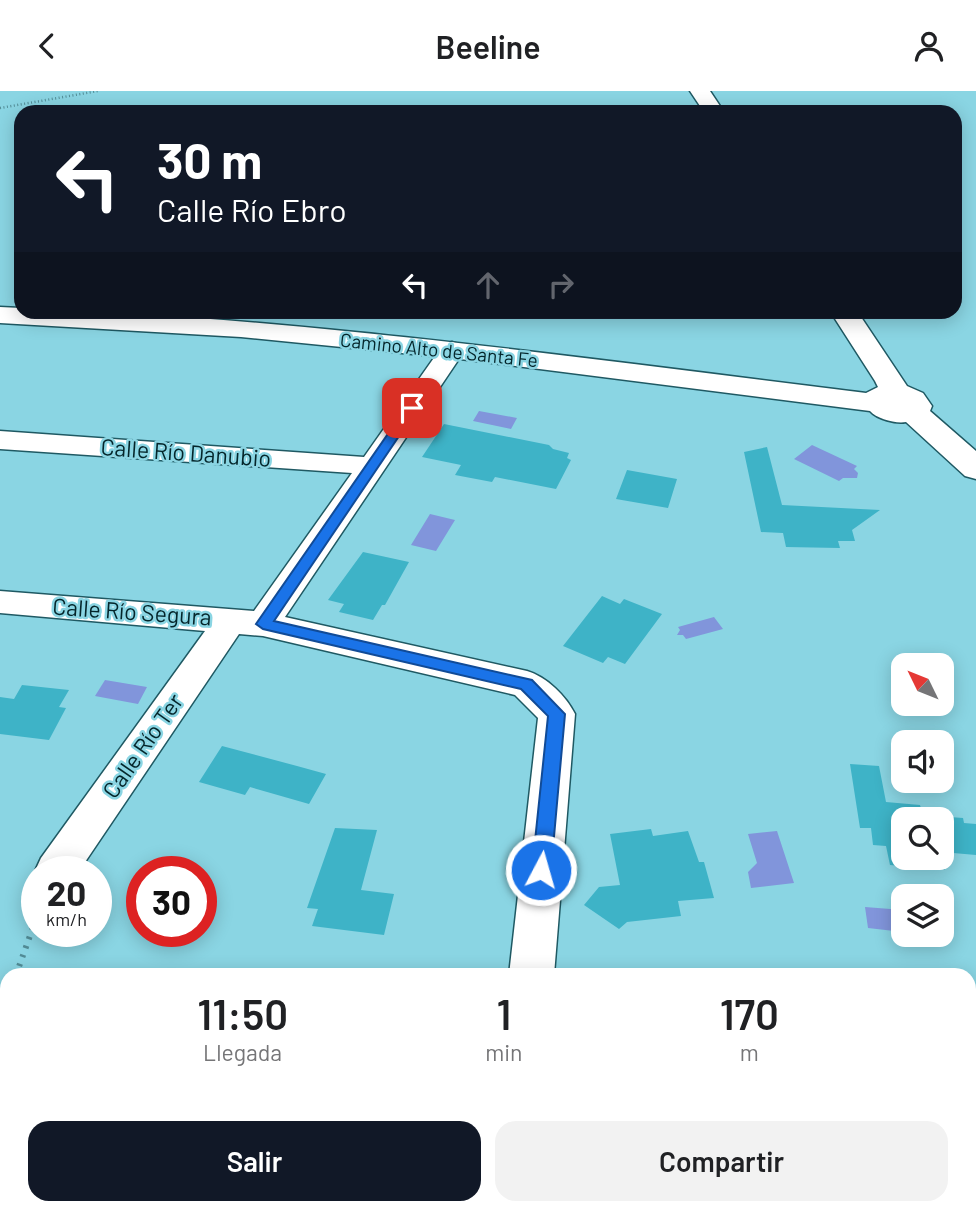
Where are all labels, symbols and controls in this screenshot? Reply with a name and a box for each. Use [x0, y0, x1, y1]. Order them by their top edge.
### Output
icon: back [28, 27, 66, 65]
text: Beeline [436, 27, 540, 65]
icon: person [910, 27, 948, 65]
text: 30 m [157, 130, 262, 189]
icon: left [42, 133, 133, 224]
text: Calle Río Ebro [157, 190, 347, 228]
icon: left [396, 266, 434, 304]
icon: ahead [469, 266, 507, 304]
icon: right [542, 266, 580, 304]
street label: Camino Alto de Santa Fe [339, 328, 539, 371]
pin [382, 378, 442, 438]
icon: arrive [393, 389, 431, 427]
street label: Calle Río Danubio [100, 432, 272, 472]
street label: Calle Río Segura [52, 591, 213, 631]
north arrow [891, 653, 954, 716]
map controls [891, 653, 954, 947]
street label: Calle Río Ter [96, 687, 189, 803]
button: sound [891, 730, 954, 793]
button: search [891, 807, 954, 870]
position arrow [504, 833, 578, 907]
speed limit sign: 30 [126, 856, 217, 947]
text: 20 [47, 871, 86, 913]
button: layers [891, 884, 954, 947]
text: km/h [46, 908, 87, 930]
text: 11:50 [197, 988, 288, 1038]
text: 1 [496, 988, 511, 1038]
text: 170 [720, 988, 779, 1038]
text: Llegada [203, 1038, 282, 1066]
text: min [485, 1038, 523, 1066]
text: m [740, 1038, 759, 1066]
button: Salir [28, 1121, 481, 1201]
button: Compartir [495, 1121, 948, 1201]

